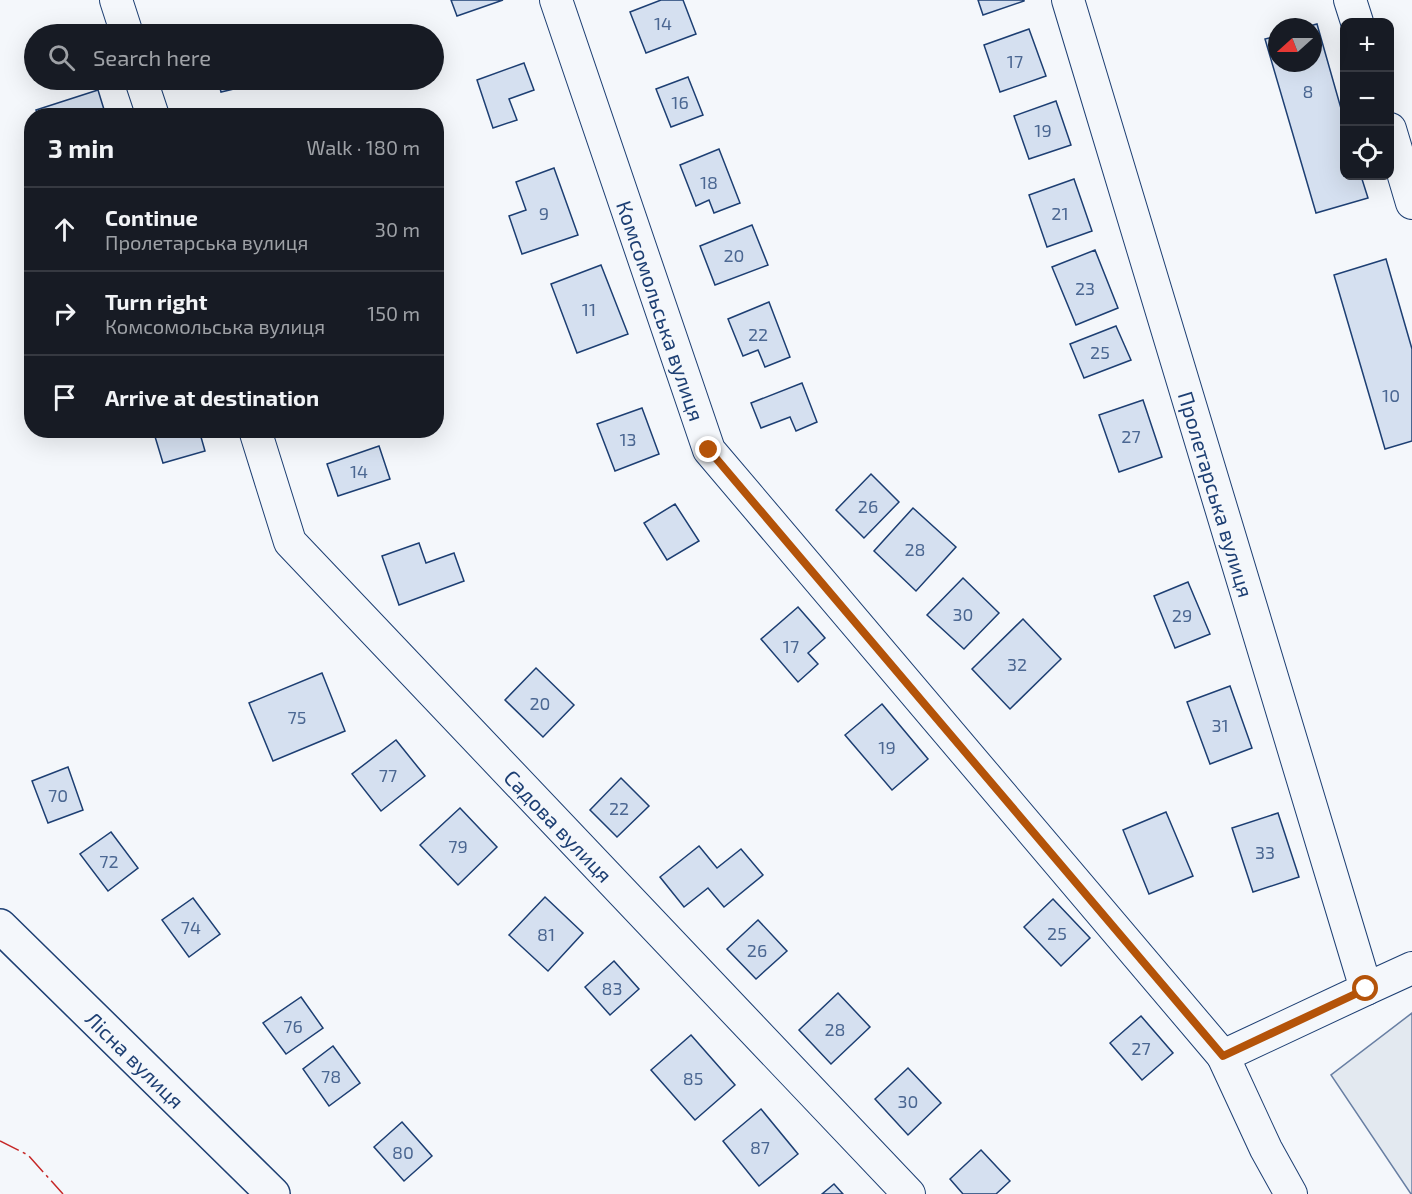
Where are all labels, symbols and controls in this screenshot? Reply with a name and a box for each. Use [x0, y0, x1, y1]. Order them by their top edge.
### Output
house number: 14 [654, 12, 672, 34]
north arrow [1268, 18, 1322, 72]
map controls [1340, 18, 1394, 180]
button: + [1340, 18, 1394, 72]
search box [24, 24, 444, 90]
icon: search [45, 41, 78, 74]
text: Search here [93, 44, 211, 70]
house number: 17 [1007, 50, 1023, 72]
button: − [1340, 72, 1394, 126]
house number: 8 [1303, 80, 1313, 102]
house number: 16 [671, 91, 689, 113]
house number: 19 [1034, 119, 1052, 141]
button: locate [1340, 126, 1394, 180]
text: 3 min [48, 132, 114, 163]
text: Walk · 180 m [307, 135, 420, 159]
house number: 18 [700, 171, 718, 193]
street label: Комсомольська вулиця [613, 197, 711, 424]
house number: 9 [539, 202, 549, 224]
house number: 21 [1051, 202, 1069, 224]
text: Continue [105, 204, 198, 230]
icon: ahead [48, 213, 81, 246]
text: 30 m [375, 217, 420, 241]
text: Пролетарська вулиця [105, 230, 308, 254]
house number: 20 [724, 244, 744, 266]
house number: 23 [1075, 277, 1095, 299]
text: Turn right [105, 288, 207, 314]
icon: right [48, 297, 81, 330]
house number: 11 [582, 298, 596, 320]
text: 150 m [367, 301, 420, 325]
text: Комсомольська вулиця [105, 314, 325, 338]
house number: 22 [748, 323, 768, 345]
house number: 25 [1090, 341, 1110, 363]
icon: arrive [48, 381, 81, 414]
text: Arrive at destination [105, 384, 319, 410]
house number: 10 [1382, 384, 1400, 406]
street label: Пролетарська вулиця [1174, 388, 1260, 600]
house number: 27 [1121, 425, 1141, 447]
house number: 13 [619, 428, 637, 450]
route end [695, 436, 721, 462]
house number: 14 [350, 460, 368, 482]
house number: 26 [858, 495, 878, 517]
house number: 28 [904, 538, 926, 560]
house number: 30 [953, 603, 973, 625]
house number: 29 [1172, 604, 1192, 626]
house number: 17 [783, 635, 799, 657]
house number: 32 [1007, 653, 1027, 675]
house number: 20 [530, 692, 550, 714]
house number: 75 [288, 706, 306, 728]
house number: 31 [1211, 714, 1229, 736]
house number: 19 [878, 736, 896, 758]
house number: 77 [379, 764, 397, 786]
street label: Садова вулиця [500, 764, 618, 887]
house number: 70 [48, 784, 68, 806]
house number: 22 [609, 797, 629, 819]
house number: 79 [448, 835, 468, 857]
house number: 33 [1255, 841, 1275, 863]
house number: 72 [99, 850, 119, 872]
house number: 74 [181, 916, 201, 938]
house number: 25 [1047, 922, 1067, 944]
house number: 81 [537, 923, 555, 945]
house number: 26 [747, 939, 767, 961]
route start [1352, 975, 1378, 1001]
house number: 83 [602, 977, 622, 999]
street label: Лісна вулиця [81, 1005, 190, 1113]
house number: 76 [283, 1015, 303, 1037]
house number: 28 [824, 1018, 846, 1040]
house number: 27 [1131, 1037, 1151, 1059]
house number: 78 [321, 1065, 341, 1087]
house number: 85 [683, 1067, 703, 1089]
house number: 30 [898, 1090, 918, 1112]
house number: 87 [750, 1136, 770, 1158]
house number: 80 [392, 1141, 414, 1163]

